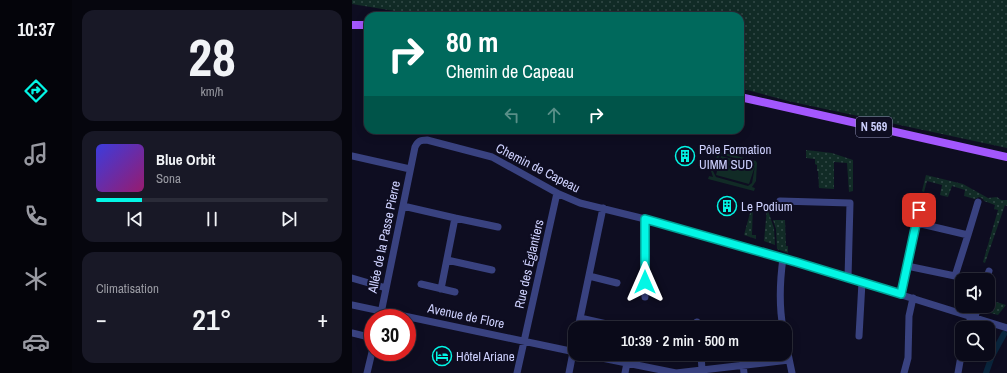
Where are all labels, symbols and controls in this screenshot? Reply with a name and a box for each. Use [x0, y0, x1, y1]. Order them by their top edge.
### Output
text: 10:37 [17, 17, 55, 42]
text: 28 [188, 22, 236, 92]
text: 80 m [446, 23, 498, 61]
icon: right [380, 28, 432, 80]
text: Chemin de Capeau [446, 59, 574, 84]
icon: directions [22, 77, 50, 105]
text: km/h [200, 83, 224, 100]
icon: left [501, 104, 523, 126]
icon: ahead [543, 104, 565, 126]
icon: right [585, 104, 607, 126]
road number: N 569 [856, 117, 892, 137]
street label: Chemin de Capeau [493, 139, 583, 197]
icon: music [22, 140, 50, 168]
place label: Pôle Formation UIMM SUD [699, 141, 771, 173]
building icon: Pôle Formation UIMM SUD [674, 145, 696, 167]
text: Blue Orbit [156, 149, 215, 170]
text: Sona [156, 170, 181, 187]
street label: Allée de la Passe Pierre [364, 179, 404, 296]
pin [902, 193, 936, 227]
building icon: Le Podium [716, 195, 738, 217]
place label: Le Podium [741, 198, 793, 215]
icon: arrive [908, 199, 930, 221]
icon: phone [22, 202, 50, 230]
icon: previous [124, 208, 146, 230]
icon: pause [201, 208, 223, 230]
icon: next [278, 208, 300, 230]
street label: Rue des Églantiers [511, 218, 547, 310]
position arrow [624, 261, 666, 303]
icon: climate [22, 265, 50, 293]
map controls [955, 273, 995, 361]
button: sound [955, 273, 995, 313]
text: Climatisation [96, 280, 159, 297]
text: 21° [192, 299, 232, 339]
street label: Avenue de Flore [425, 299, 506, 332]
text: − [96, 304, 107, 334]
text: + [317, 304, 328, 334]
speed limit sign: 30 [364, 309, 416, 361]
button: search [955, 321, 995, 361]
icon: car [22, 328, 50, 356]
text: 10:39 · 2 min · 500 m [621, 330, 739, 351]
hotel icon: Hôtel Ariane [431, 345, 453, 367]
place label: Hôtel Ariane [456, 348, 515, 365]

